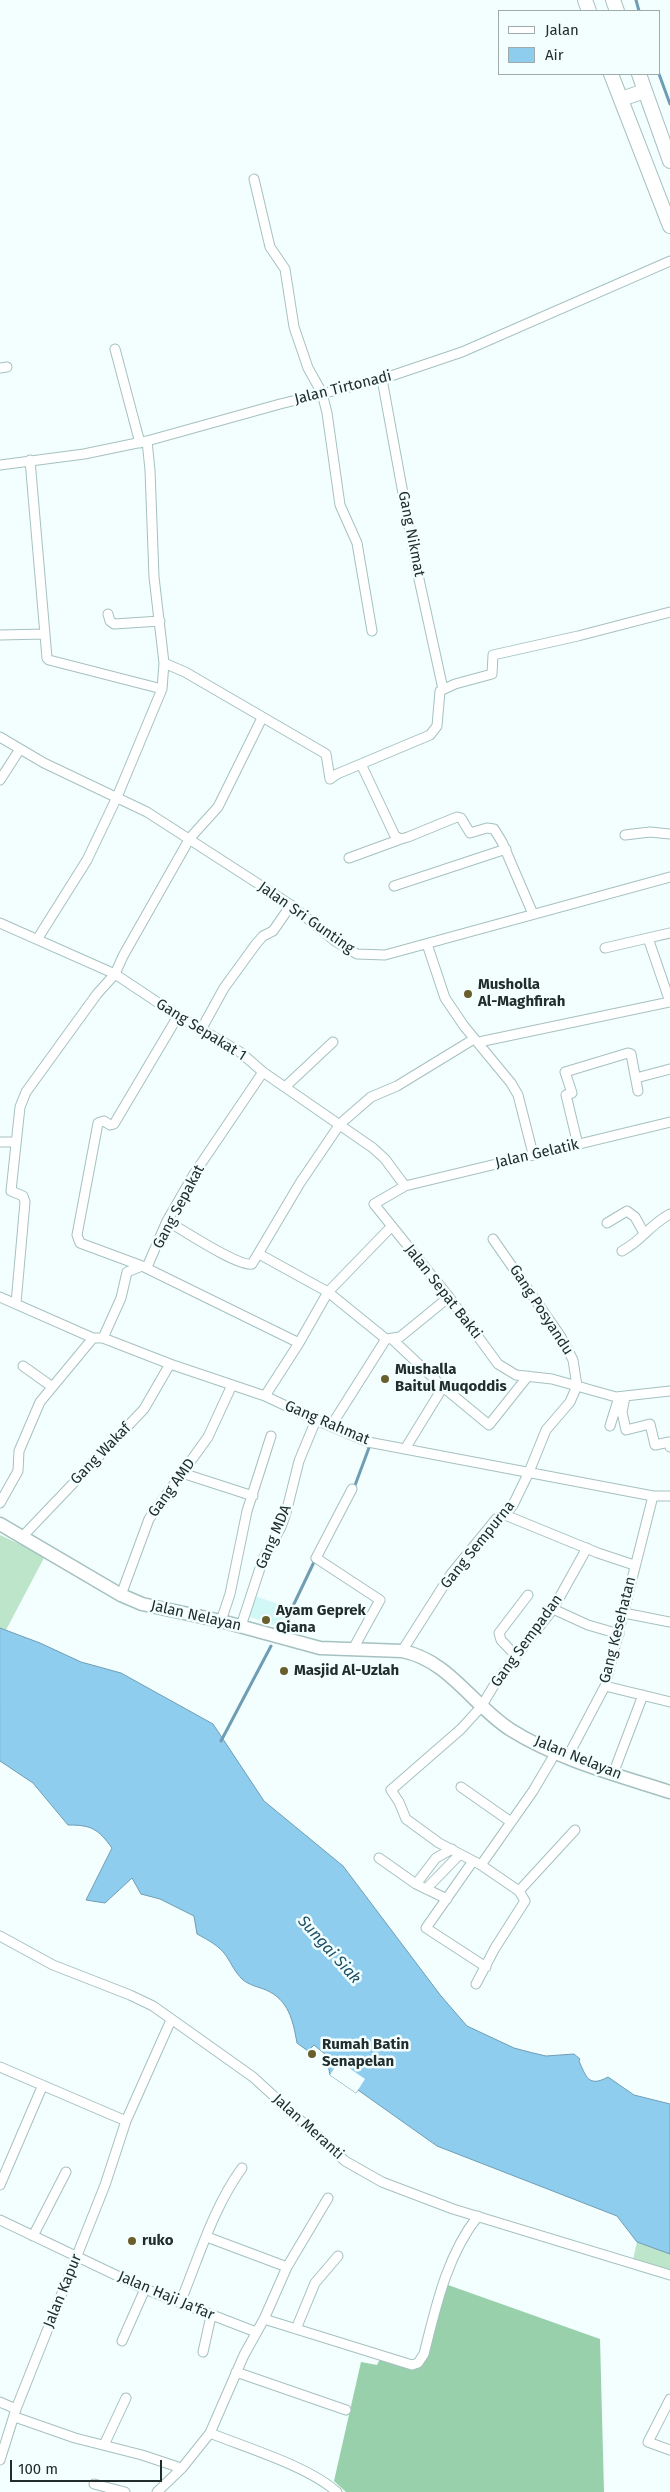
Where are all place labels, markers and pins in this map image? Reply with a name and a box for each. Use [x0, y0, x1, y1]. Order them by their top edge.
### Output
place label: Musholla Al-Maghfirah [478, 976, 565, 1011]
marker: Musholla Al-Maghfirah [462, 988, 474, 1000]
place label: Mushalla Baitul Muqoddis [395, 1361, 507, 1396]
marker: Mushalla Baitul Muqoddis [379, 1373, 391, 1385]
place label: Ayam Geprek Qiana [276, 1602, 366, 1637]
marker: Ayam Geprek Qiana [260, 1614, 272, 1626]
place label: Masjid Al-Uzlah [294, 1662, 399, 1680]
marker: Masjid Al-Uzlah [278, 1665, 290, 1677]
place label: Rumah Batin Senapelan [322, 2036, 409, 2071]
marker: Rumah Batin Senapelan [306, 2048, 318, 2060]
place label: ruko [142, 2232, 173, 2250]
marker: ruko [126, 2235, 138, 2247]

